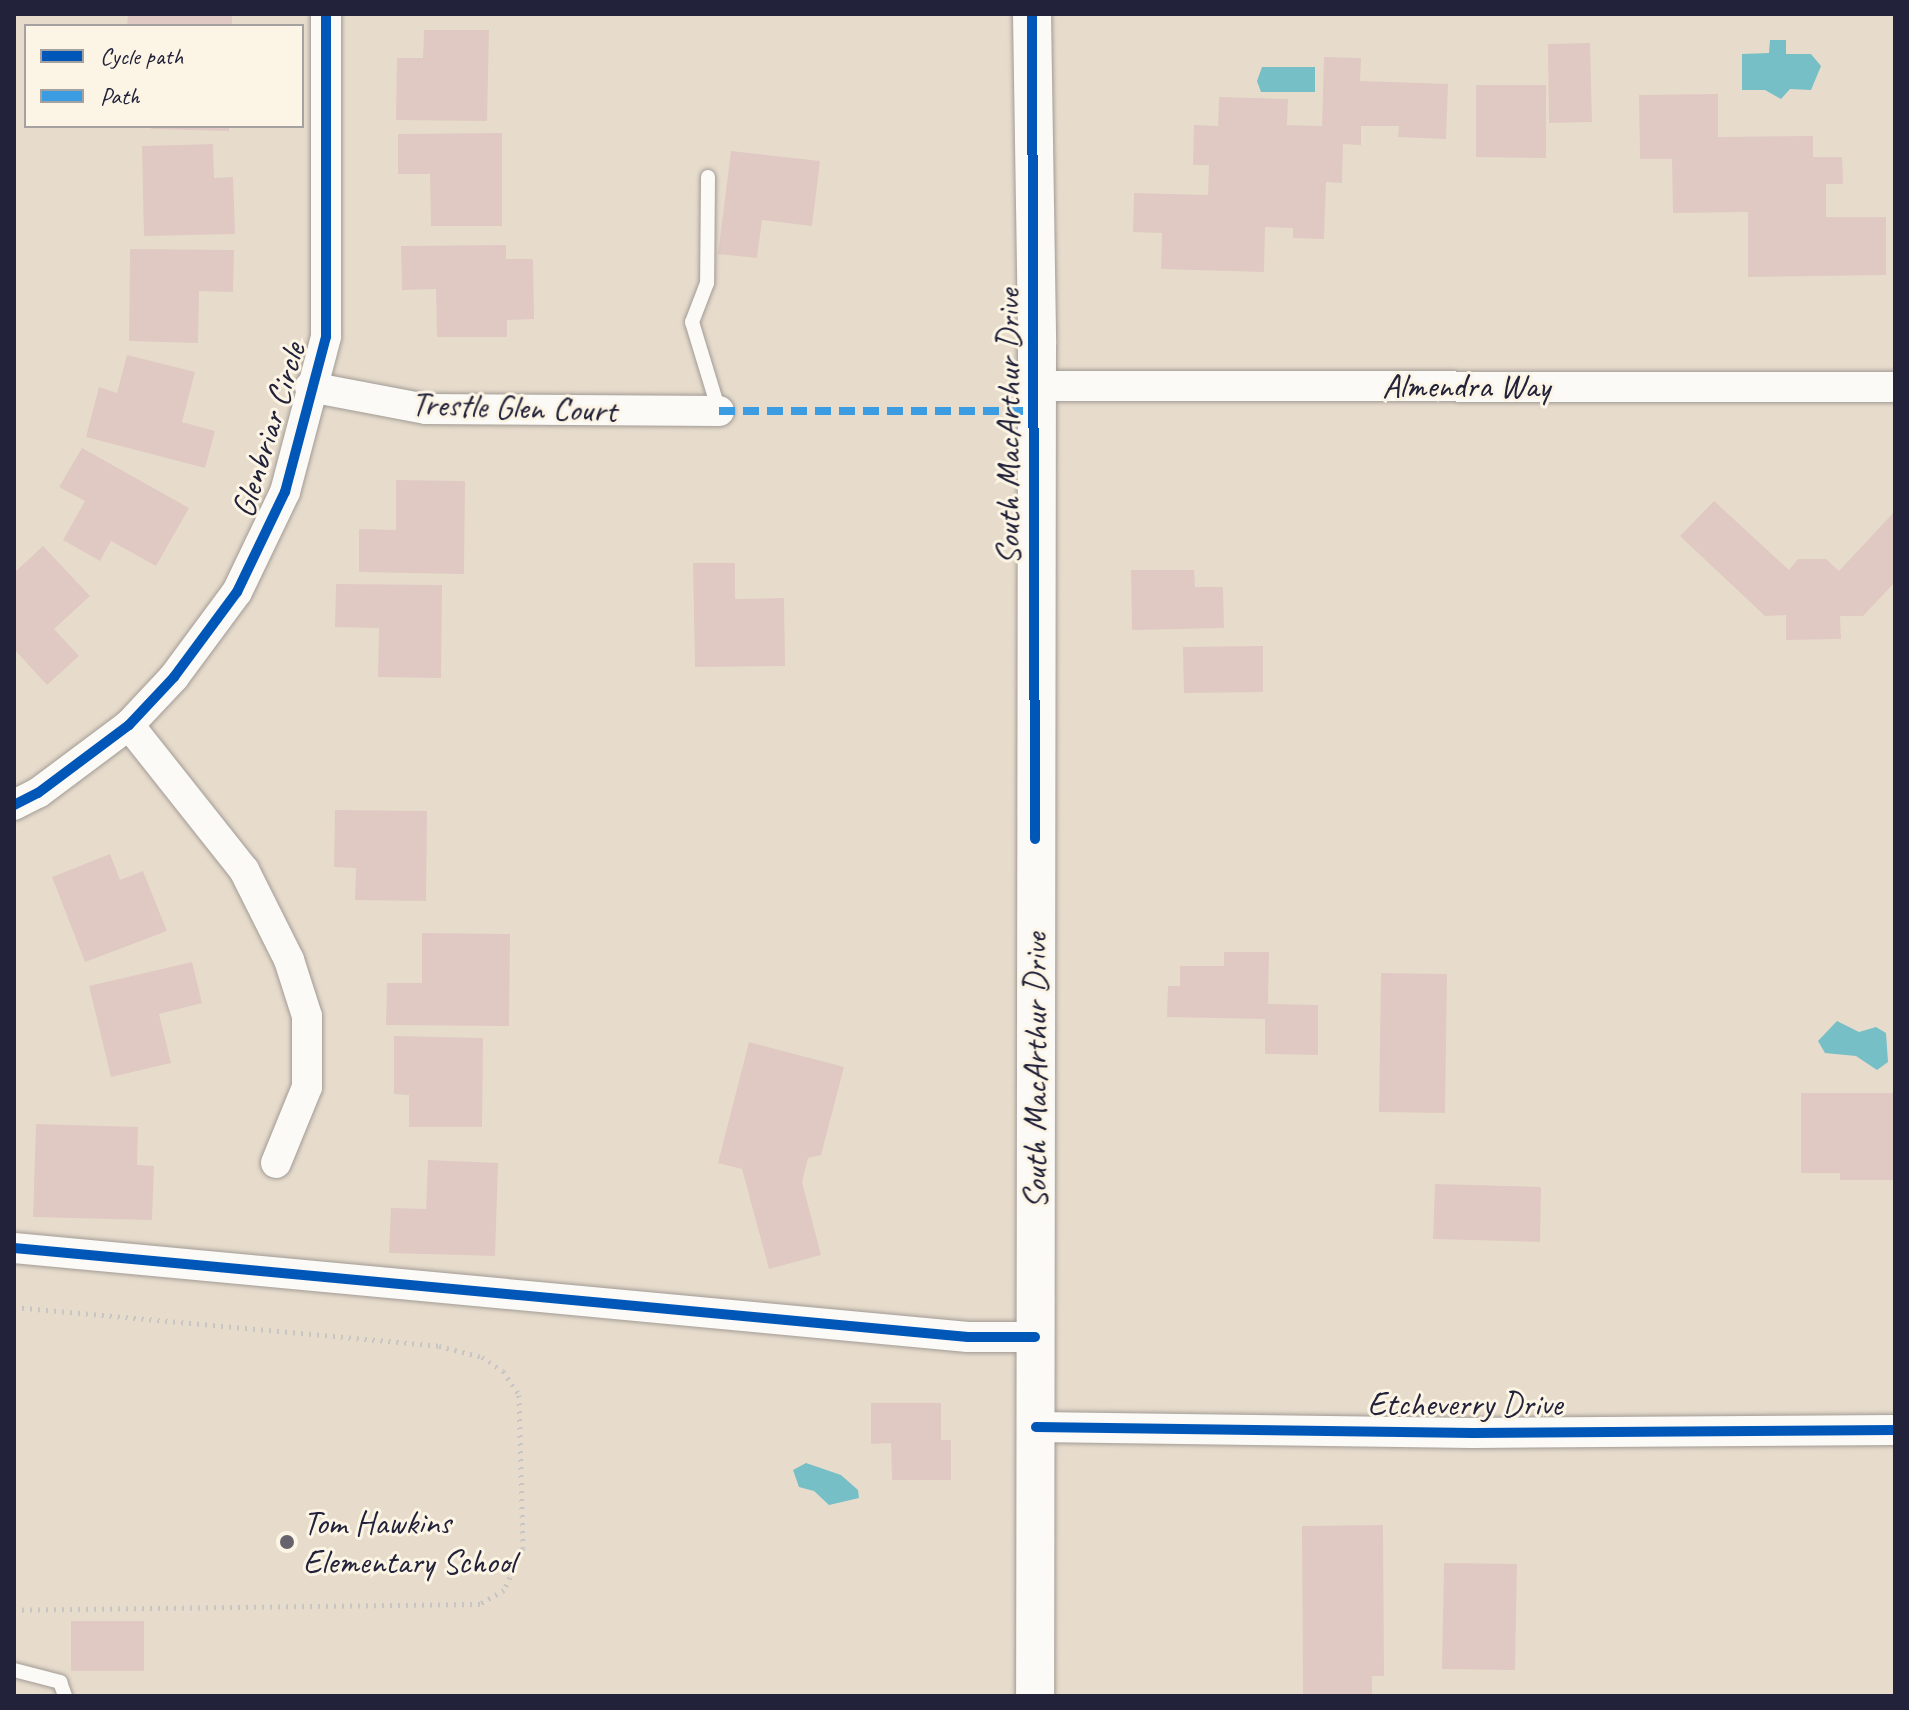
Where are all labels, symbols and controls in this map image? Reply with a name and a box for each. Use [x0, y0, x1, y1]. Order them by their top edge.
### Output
legend [24, 24, 304, 128]
text: Cycle path [100, 41, 183, 71]
text: Path [100, 81, 140, 111]
street label: South MacArthur Drive [988, 288, 1028, 566]
street label: Glenbriar Circle [222, 338, 314, 522]
street label: Almendra Way [1382, 366, 1550, 406]
street label: Trestle Glen Court [411, 383, 617, 431]
street label: South MacArthur Drive [1015, 932, 1055, 1210]
street label: Etcheverry Drive [1367, 1384, 1563, 1424]
place label: Tom Hawkins Elementary School [303, 1502, 515, 1582]
marker: Tom Hawkins Elementary School [278, 1533, 296, 1551]

